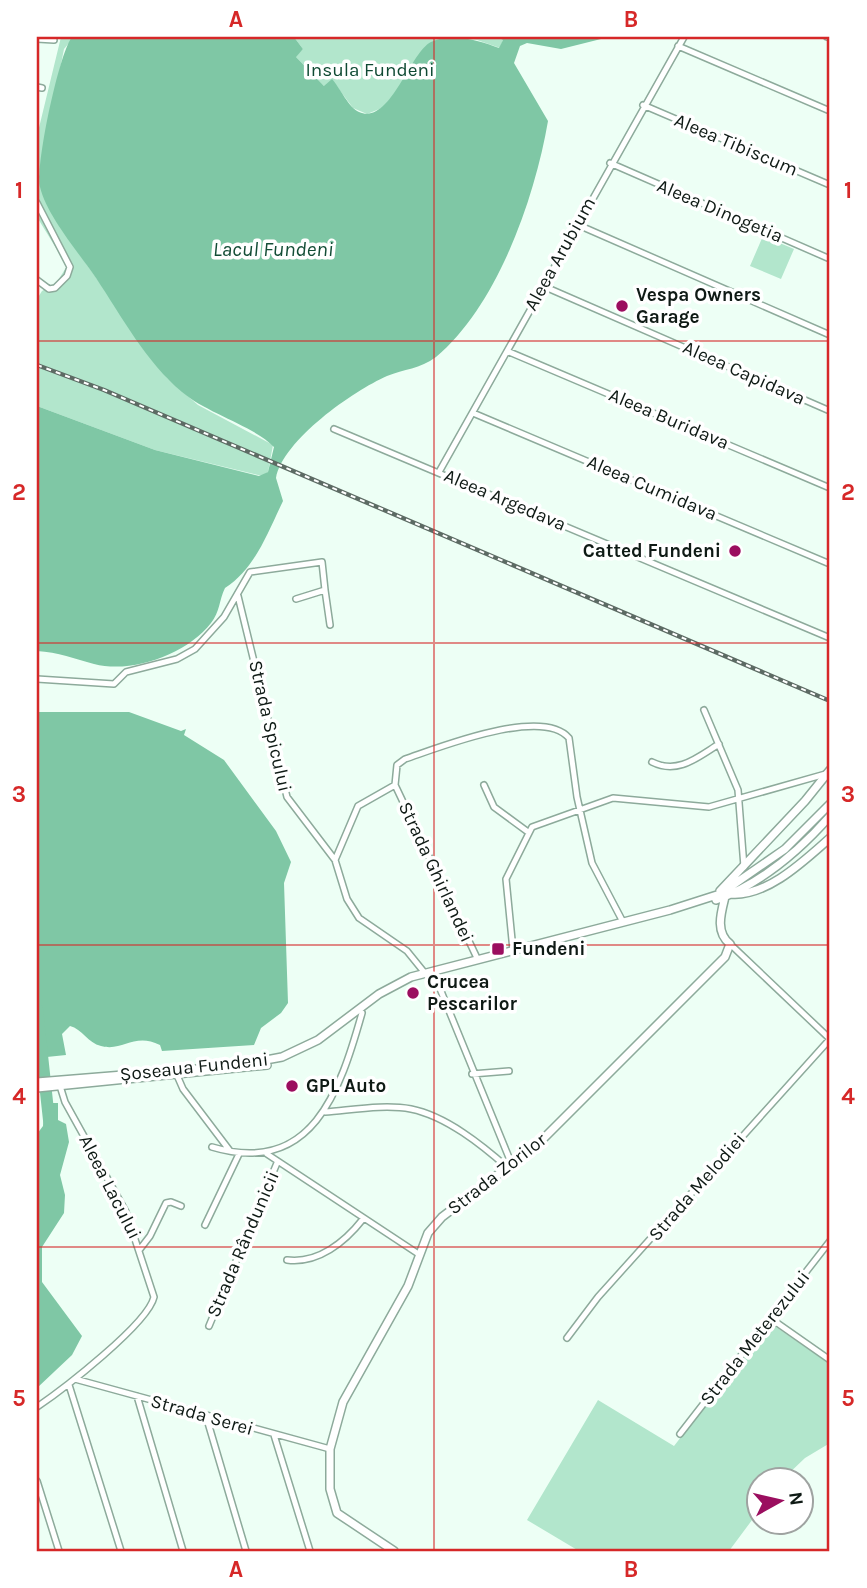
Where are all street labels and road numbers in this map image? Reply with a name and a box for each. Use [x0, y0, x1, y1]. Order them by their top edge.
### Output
street label: Aleea Tibiscum [671, 109, 801, 181]
street label: Aleea Dinogetia [654, 175, 786, 247]
street label: Aleea Arubium [520, 193, 600, 315]
street label: Aleea Capidava [680, 336, 808, 410]
street label: Aleea Buridava [606, 384, 732, 454]
street label: Aleea Cumidava [584, 451, 720, 525]
street label: Aleea Argedava [441, 464, 569, 536]
street label: Strada Spicului [244, 658, 296, 794]
street label: Strada Ghirlandei [394, 798, 478, 946]
street label: Șoseaua Fundeni [119, 1048, 269, 1086]
street label: Strada Melodiei [644, 1128, 750, 1246]
street label: Strada Zorilor [443, 1129, 551, 1219]
street label: Aleea Lacului [74, 1131, 146, 1243]
street label: Strada Rândunicii [202, 1168, 284, 1320]
street label: Strada Meterezului [696, 1266, 814, 1410]
street label: Strada Serei [148, 1390, 256, 1440]

